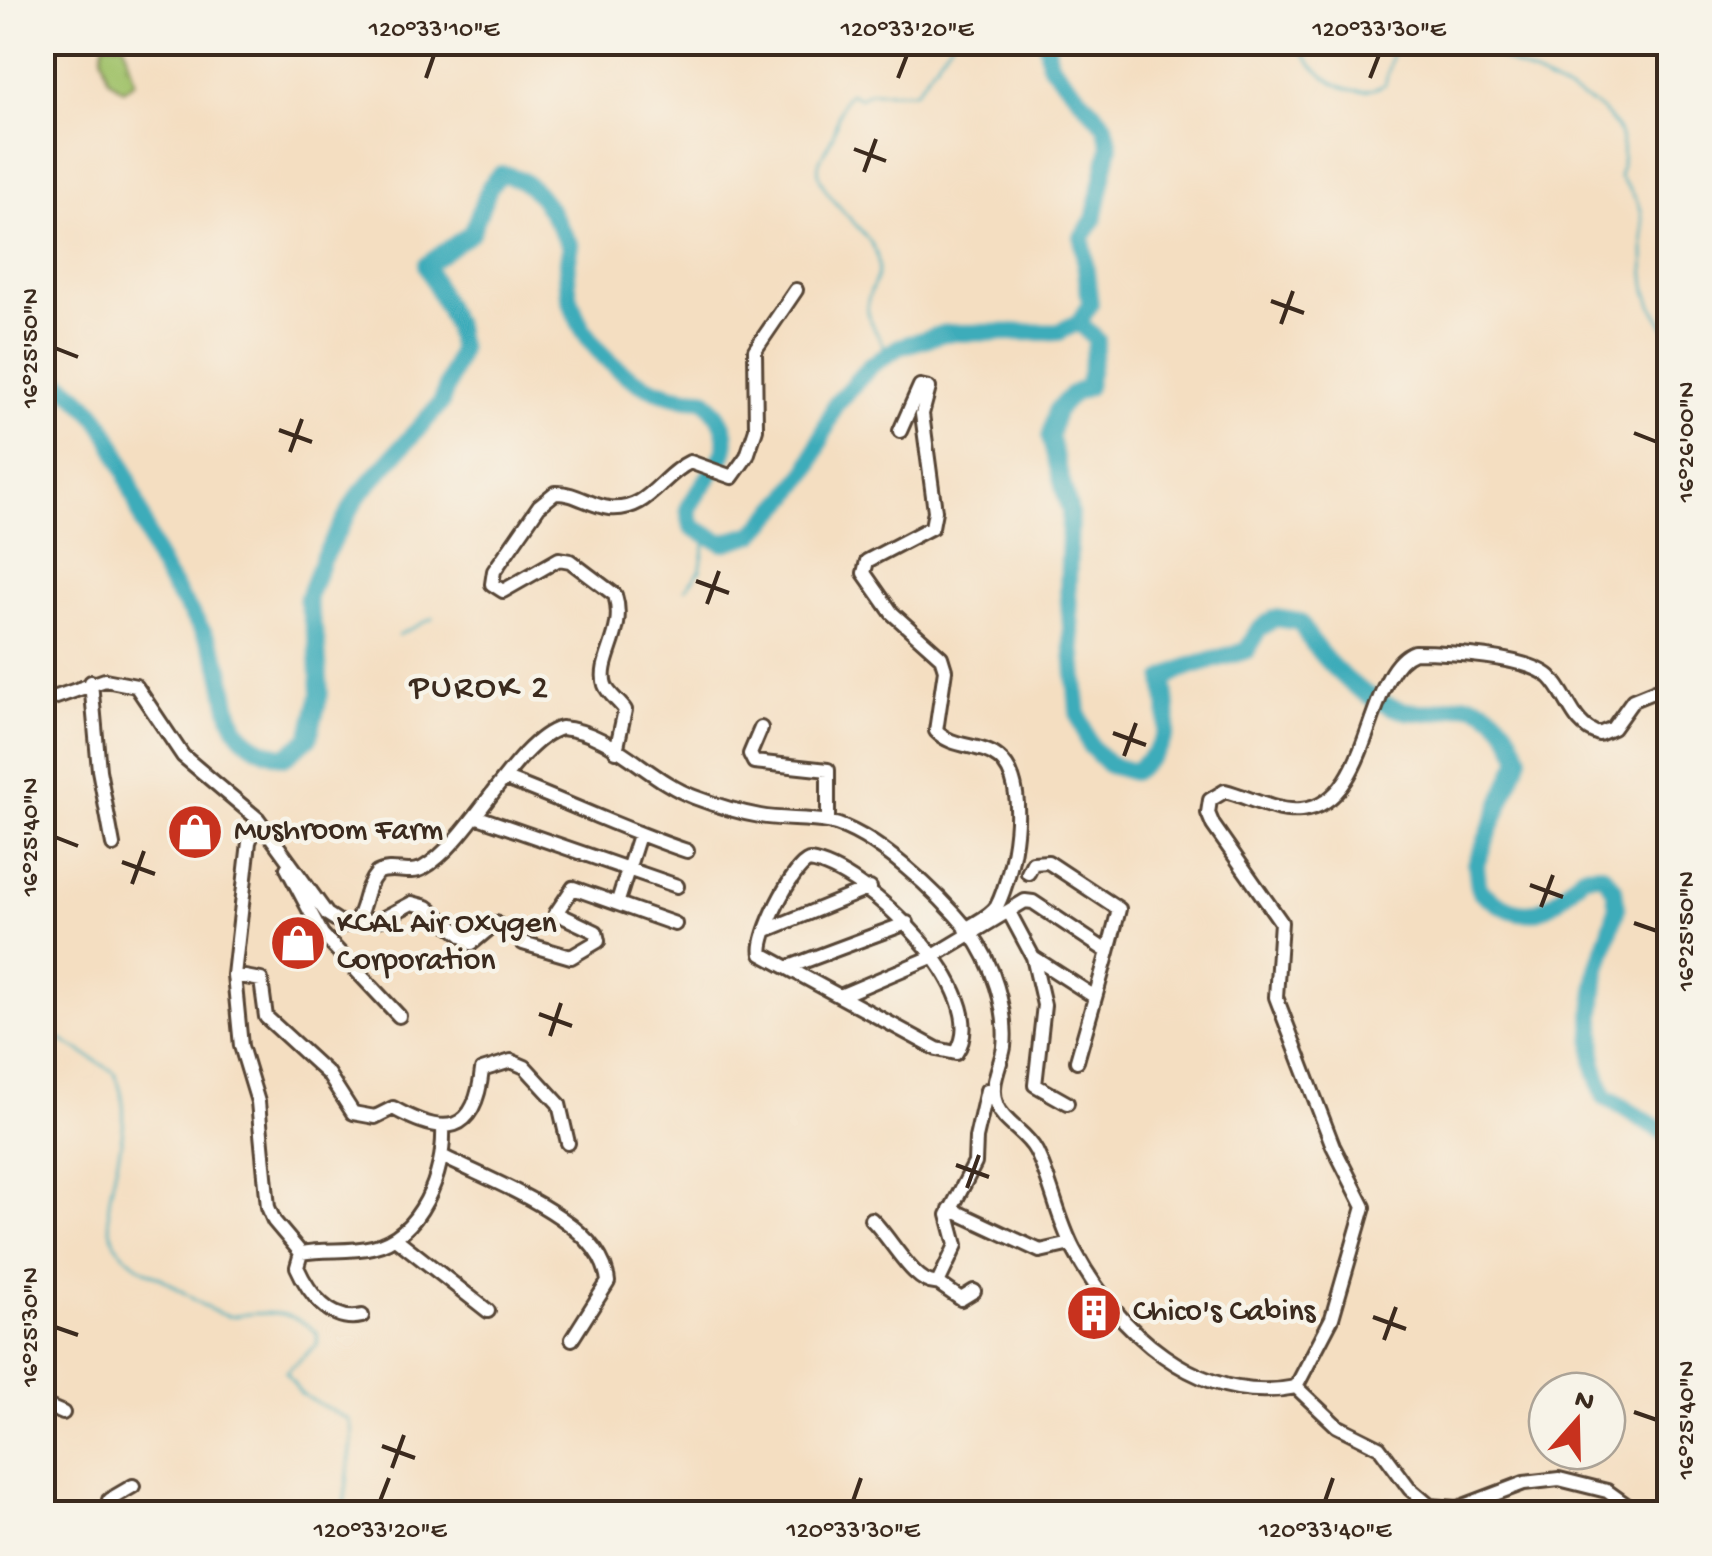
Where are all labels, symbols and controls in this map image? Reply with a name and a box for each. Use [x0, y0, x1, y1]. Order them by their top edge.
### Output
text: 120°33'10"E [368, 17, 501, 46]
text: 120°33'20"E [840, 17, 975, 46]
text: 120°33'30"E [1311, 17, 1447, 46]
text: 16°25'50"N [18, 288, 47, 409]
text: 16°26'00"N [1674, 382, 1703, 503]
district label: PUROK 2 [408, 669, 551, 710]
text: 16°25'40"N [18, 778, 47, 897]
shop icon: Mushroom Farm [165, 802, 225, 862]
place label: Mushroom Farm [234, 813, 444, 851]
text: 16°25'50"N [1674, 871, 1703, 992]
place label: KCAL Air Oxygen Corporation [337, 906, 557, 981]
shop icon: KCAL Air Oxygen Corporation [268, 913, 328, 973]
text: 16°25'30"N [18, 1267, 47, 1388]
building icon: Chico's Cabins [1064, 1283, 1124, 1343]
place label: Chico's Cabins [1133, 1294, 1317, 1332]
text: 16°25'40"N [1674, 1361, 1703, 1480]
north arrow [1527, 1371, 1627, 1471]
text: N [1570, 1383, 1598, 1420]
text: 120°33'20"E [313, 1518, 448, 1547]
text: 120°33'30"E [785, 1518, 921, 1547]
text: 120°33'40"E [1258, 1518, 1392, 1547]

